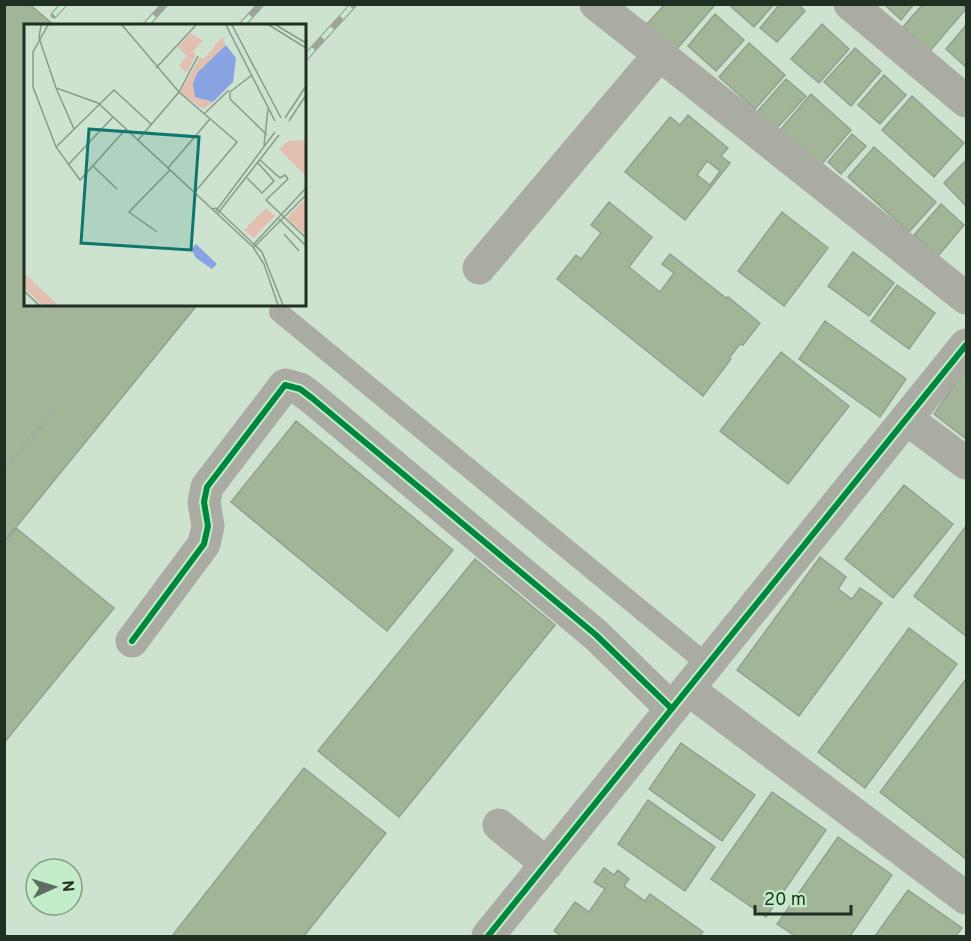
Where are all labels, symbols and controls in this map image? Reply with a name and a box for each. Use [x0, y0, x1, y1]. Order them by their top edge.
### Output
inset map [24, 24, 306, 306]
north arrow [24, 857, 84, 917]
scale bar [755, 878, 851, 916]
text: N [57, 880, 77, 893]
text: 20 m [764, 889, 806, 912]

